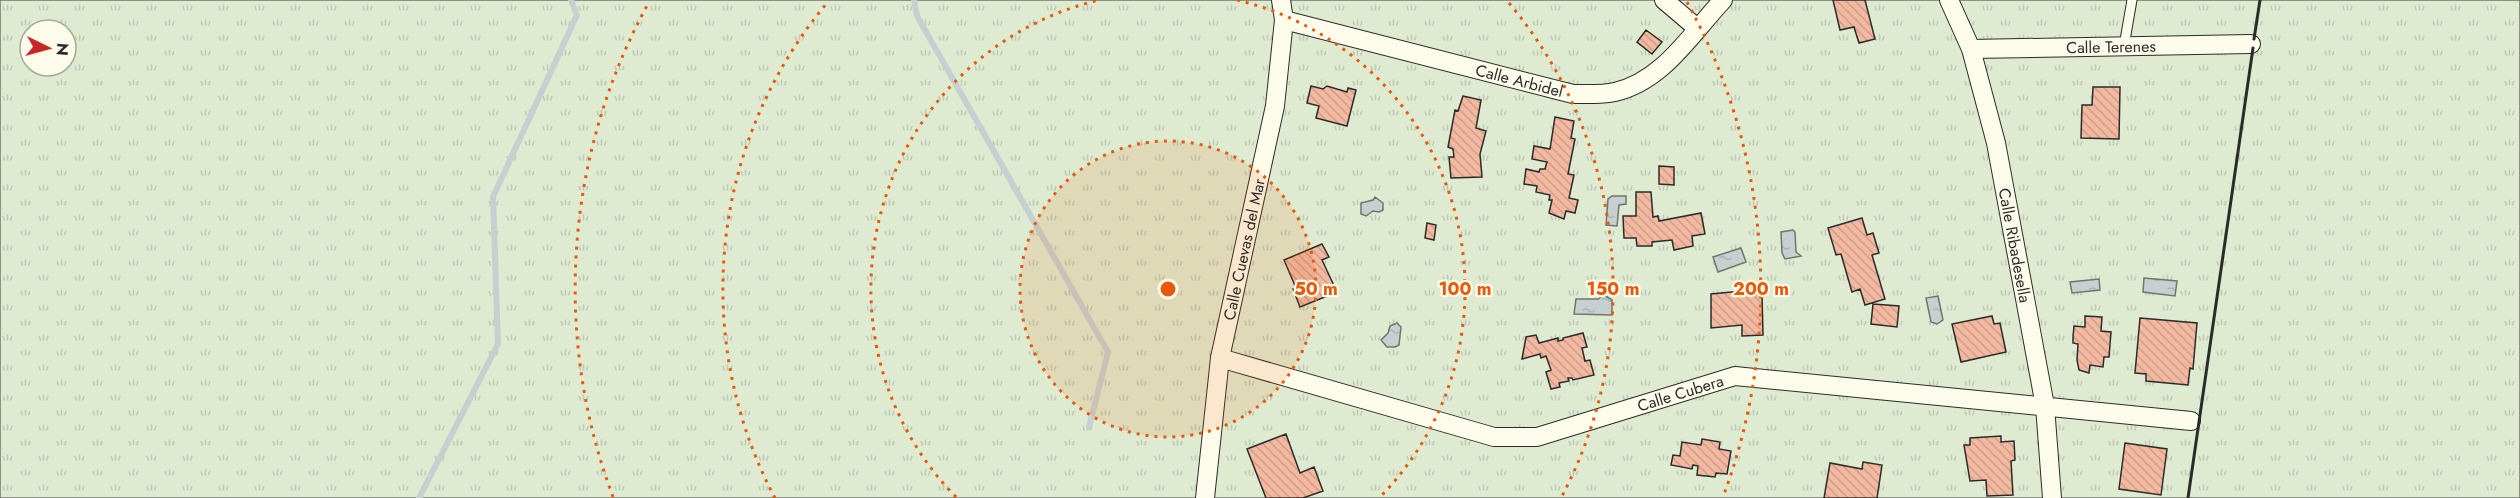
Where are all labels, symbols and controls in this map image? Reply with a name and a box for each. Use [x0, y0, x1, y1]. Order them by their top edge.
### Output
north arrow [18, 18, 78, 78]
street label: Calle Terenes [2066, 34, 2156, 59]
text: N [50, 42, 74, 57]
street label: Calle Arbidel [1473, 58, 1566, 103]
street label: Calle Cuevas del Mar [1217, 176, 1270, 322]
street label: Calle Ribadesella [1993, 186, 2037, 305]
text: 50 m [1294, 276, 1338, 302]
text: 100 m [1438, 276, 1492, 302]
text: 150 m [1587, 276, 1639, 302]
text: 200 m [1733, 276, 1789, 302]
centre of rings [1158, 279, 1178, 299]
street label: Calle Cubera [1634, 369, 1726, 417]

